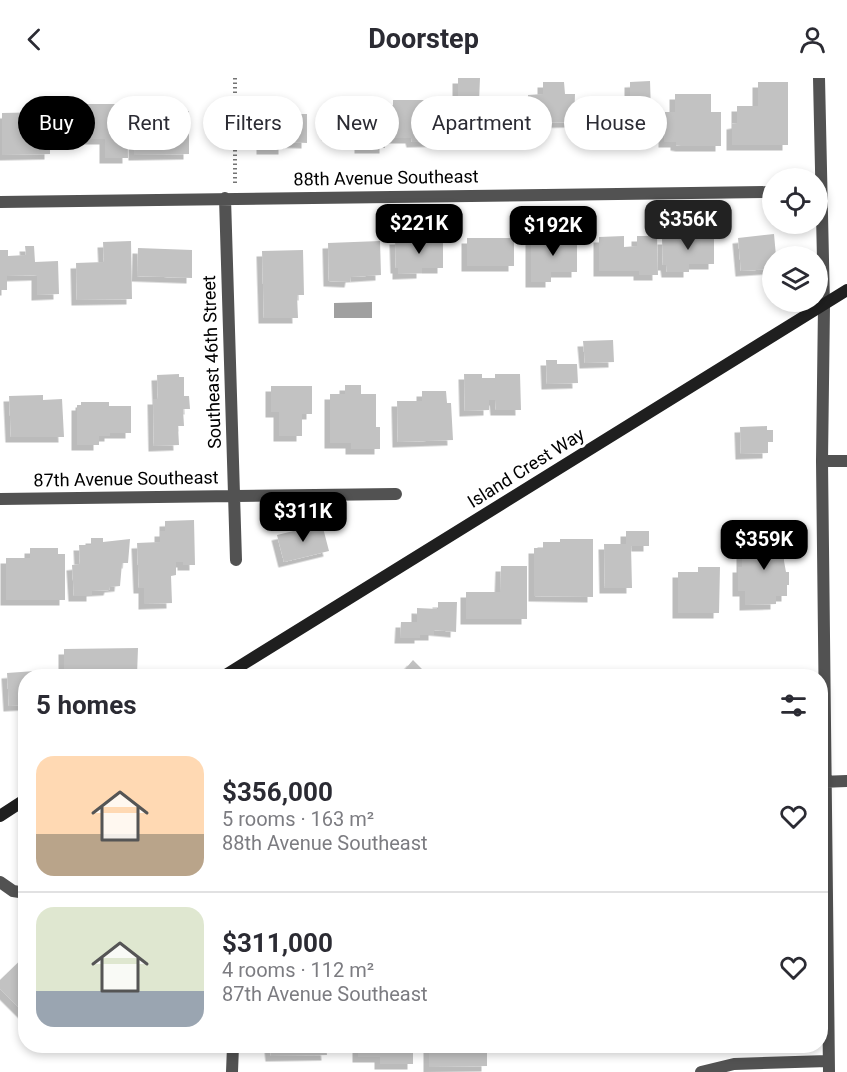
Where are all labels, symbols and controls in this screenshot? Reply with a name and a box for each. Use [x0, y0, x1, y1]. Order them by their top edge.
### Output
icon: back [18, 23, 51, 56]
text: Doorstep [368, 23, 479, 55]
icon: person [796, 23, 829, 56]
chip: Buy [18, 96, 95, 150]
chip: Rent [107, 96, 191, 150]
chip: Filters [203, 96, 303, 150]
chip: New [315, 96, 399, 150]
chip: Apartment [411, 96, 552, 150]
chip: House [564, 96, 667, 150]
street label: 88th Avenue Southeast [293, 165, 479, 190]
map controls [762, 168, 828, 312]
button: locate [762, 168, 828, 234]
pin: $356K [646, 200, 730, 251]
pin: $221K [377, 204, 461, 255]
pin: $192K [511, 206, 595, 257]
text: $356K [659, 207, 717, 231]
text: $221K [390, 211, 448, 235]
text: $192K [524, 213, 582, 237]
button: layers [762, 246, 828, 312]
street label: Southeast 46th Street [198, 275, 225, 449]
street label: Island Crest Way [464, 423, 588, 512]
street label: 87th Avenue Southeast [33, 466, 219, 491]
pin: $311K [261, 492, 345, 543]
text: $311K [274, 499, 332, 523]
pin: $359K [722, 520, 806, 571]
text: $359K [735, 527, 793, 551]
icon: filters [777, 689, 810, 722]
text: 5 homes [36, 690, 137, 720]
text: $356,000 [222, 777, 333, 807]
icon: home [84, 780, 156, 852]
icon: heart [777, 800, 810, 833]
text: 5 rooms · 163 m² [222, 807, 374, 831]
text: 88th Avenue Southeast [222, 831, 428, 855]
text: $311,000 [222, 928, 333, 958]
icon: home [84, 931, 156, 1003]
icon: heart [777, 951, 810, 984]
text: 4 rooms · 112 m² [222, 958, 374, 982]
text: 87th Avenue Southeast [222, 982, 428, 1006]

